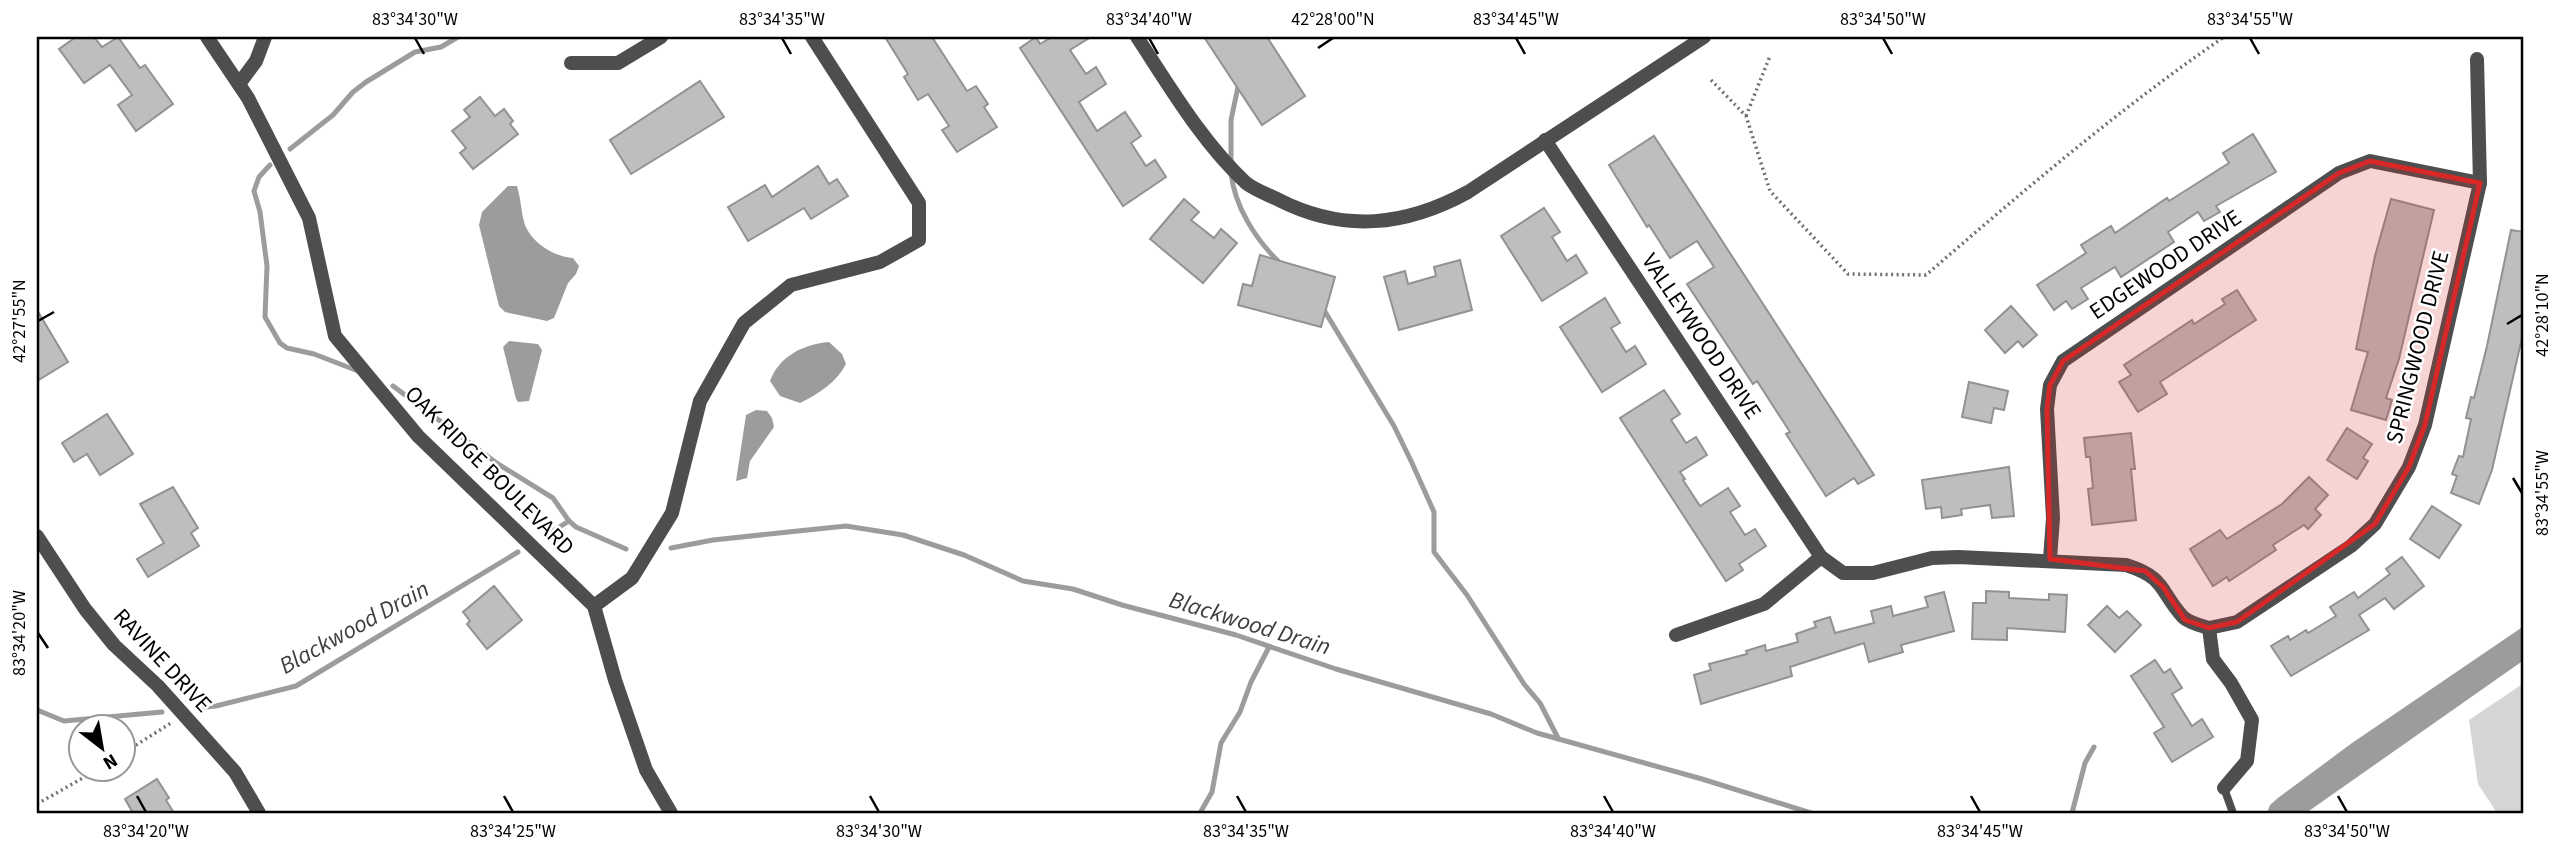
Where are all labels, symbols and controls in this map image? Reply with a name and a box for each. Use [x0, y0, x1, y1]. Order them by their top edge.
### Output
text: 83°34'30"W [372, 7, 458, 32]
text: 83°34'35"W [739, 7, 825, 32]
text: 83°34'40"W [1106, 7, 1192, 32]
text: 42°28'00"N [1291, 7, 1375, 32]
text: 83°34'45"W [1473, 7, 1559, 32]
text: 83°34'50"W [1840, 7, 1926, 32]
text: 83°34'55"W [2207, 7, 2293, 32]
street label: EDGEWOOD DRIVE [2083, 201, 2248, 328]
street label: VALLEYWOOD DRIVE [1634, 247, 1769, 426]
street label: SPRINGWOOD DRIVE [2378, 247, 2457, 447]
text: 42°28'10"N [2530, 273, 2555, 357]
text: 42°27'55"N [7, 279, 32, 363]
street label: OAK RIDGE BOULEVARD [397, 378, 582, 563]
text: 83°34'55"W [2530, 450, 2555, 536]
water label: Blackwood Drain [273, 572, 436, 683]
water label: Blackwood Drain [1165, 582, 1335, 665]
text: 83°34'20"W [7, 590, 32, 676]
street label: RAVINE DRIVE [106, 601, 220, 720]
north arrow [66, 714, 136, 784]
text: N [98, 746, 122, 776]
text: 83°34'20"W [103, 819, 189, 844]
text: 83°34'25"W [470, 819, 556, 844]
text: 83°34'30"W [836, 819, 922, 844]
text: 83°34'35"W [1203, 819, 1289, 844]
text: 83°34'40"W [1570, 819, 1656, 844]
text: 83°34'45"W [1937, 819, 2023, 844]
text: 83°34'50"W [2304, 819, 2390, 844]

